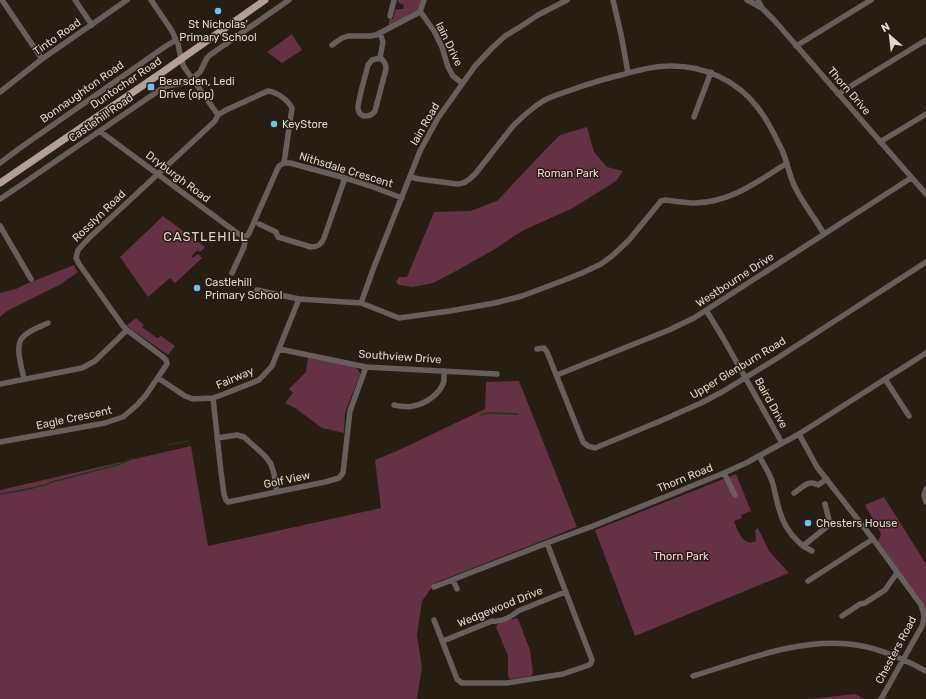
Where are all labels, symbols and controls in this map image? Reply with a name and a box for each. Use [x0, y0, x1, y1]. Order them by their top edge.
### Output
marker: St Nicholas' Primary School [213, 6, 223, 16]
street label: Tinto Road [31, 16, 83, 58]
north arrow [870, 16, 910, 56]
place label: St Nicholas' Primary School [179, 18, 257, 44]
street label: Iain Drive [433, 20, 465, 68]
text: N [879, 20, 892, 35]
street label: Duntocher Road [88, 54, 164, 112]
street label: Bonnaughton Road [38, 58, 126, 126]
street label: Thorn Drive [825, 64, 873, 118]
place label: Bearsden, Ledi Drive (opp) [159, 75, 235, 101]
marker: Bearsden, Ledi Drive (opp) [146, 82, 156, 92]
street label: Castlehill Road [66, 91, 136, 145]
street label: Iain Road [408, 100, 442, 148]
place label: KeyStore [282, 118, 328, 131]
marker: KeyStore [269, 119, 279, 129]
street label: Dryburgh Road [143, 149, 213, 205]
street label: Nithsdale Crescent [298, 150, 395, 191]
park label: Roman Park [537, 167, 599, 180]
street label: Rosslyn Road [70, 187, 128, 245]
district label: CASTLEHILL [163, 229, 249, 244]
street label: Westbourne Drive [694, 250, 776, 310]
place label: Castlehill Primary School [205, 276, 282, 302]
marker: Castlehill Primary School [192, 283, 202, 293]
street label: Upper Glenburn Road [688, 334, 788, 402]
street label: Southview Drive [358, 348, 442, 366]
street label: Fairway [214, 364, 256, 392]
street label: Baird Drive [752, 375, 790, 431]
street label: Eagle Crescent [35, 403, 114, 432]
street label: Thorn Road [655, 461, 715, 495]
street label: Golf View [262, 469, 312, 491]
place label: Chesters House [816, 517, 897, 530]
marker: Chesters House [803, 518, 813, 528]
park label: Thorn Park [653, 550, 709, 563]
street label: Wedgewood Drive [455, 584, 545, 630]
street label: Chesters Road [873, 614, 919, 686]

